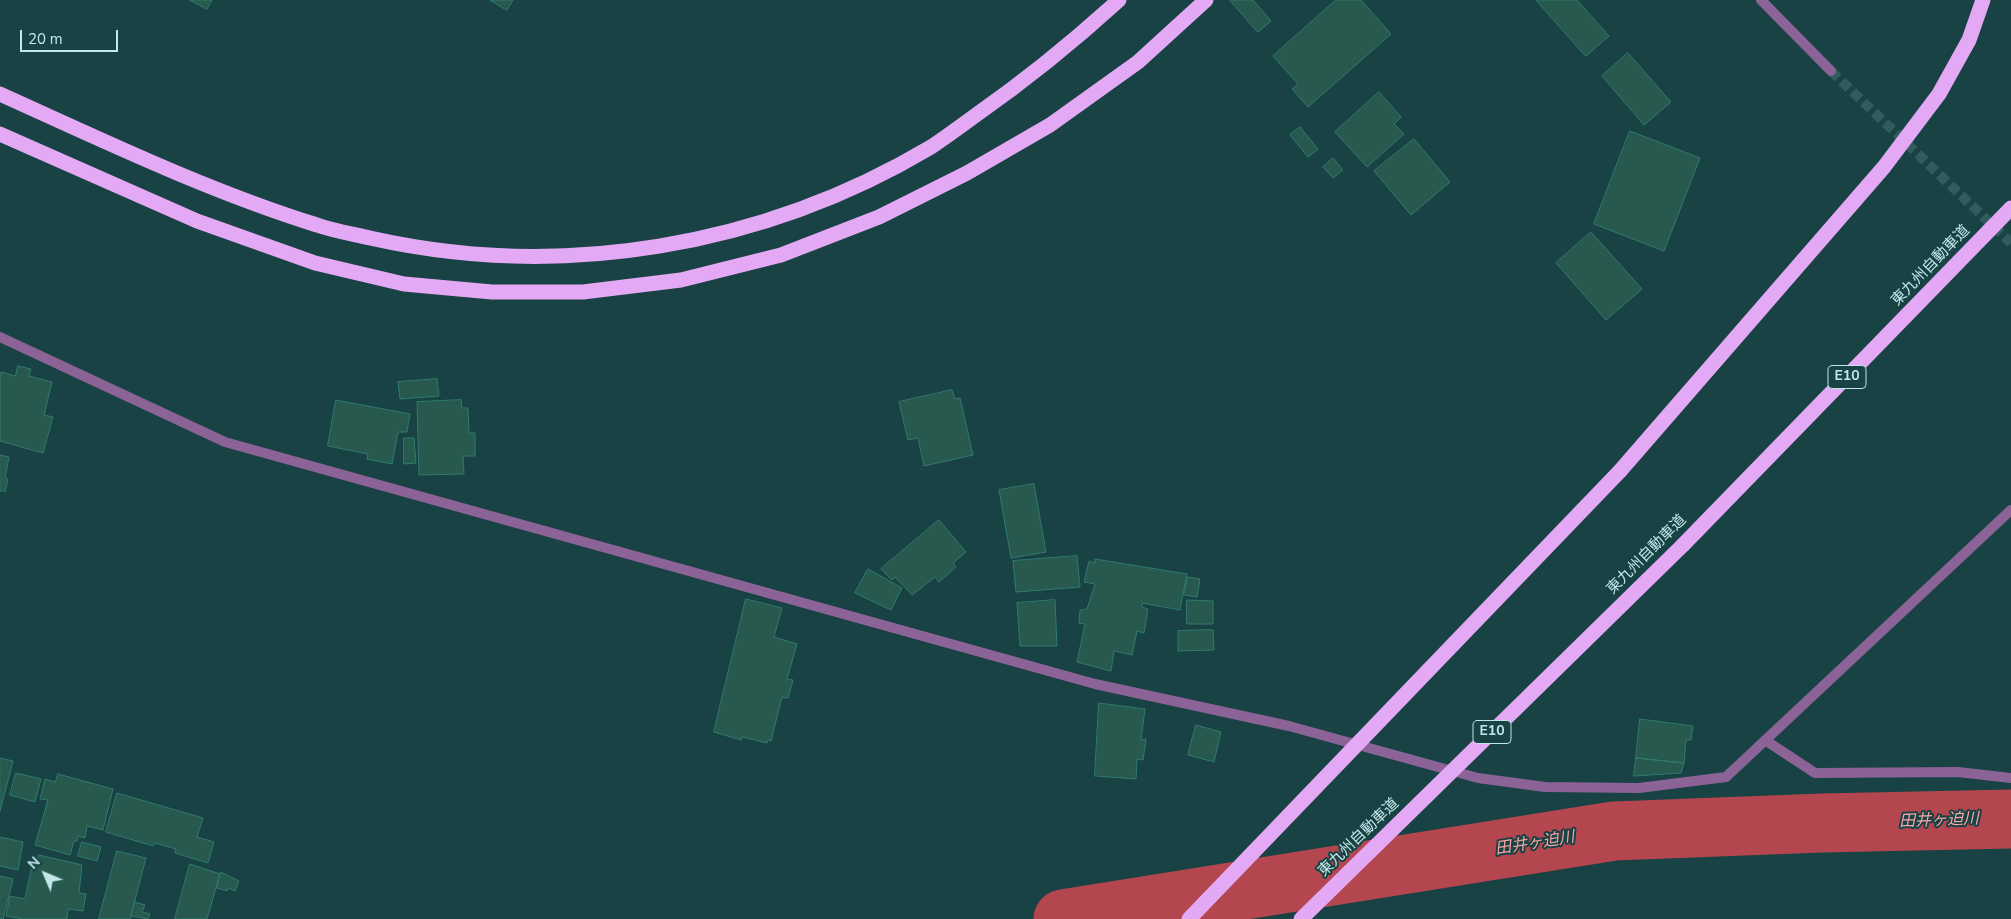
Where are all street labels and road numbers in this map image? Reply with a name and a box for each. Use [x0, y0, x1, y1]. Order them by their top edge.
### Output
street label: 東九州自動車道 [1888, 222, 1974, 310]
road number: E10 [1828, 366, 1866, 388]
street label: 東九州自動車道 [1604, 512, 1690, 598]
road number: E10 [1473, 720, 1511, 744]
street label: 東九州自動車道 [1315, 795, 1403, 881]

